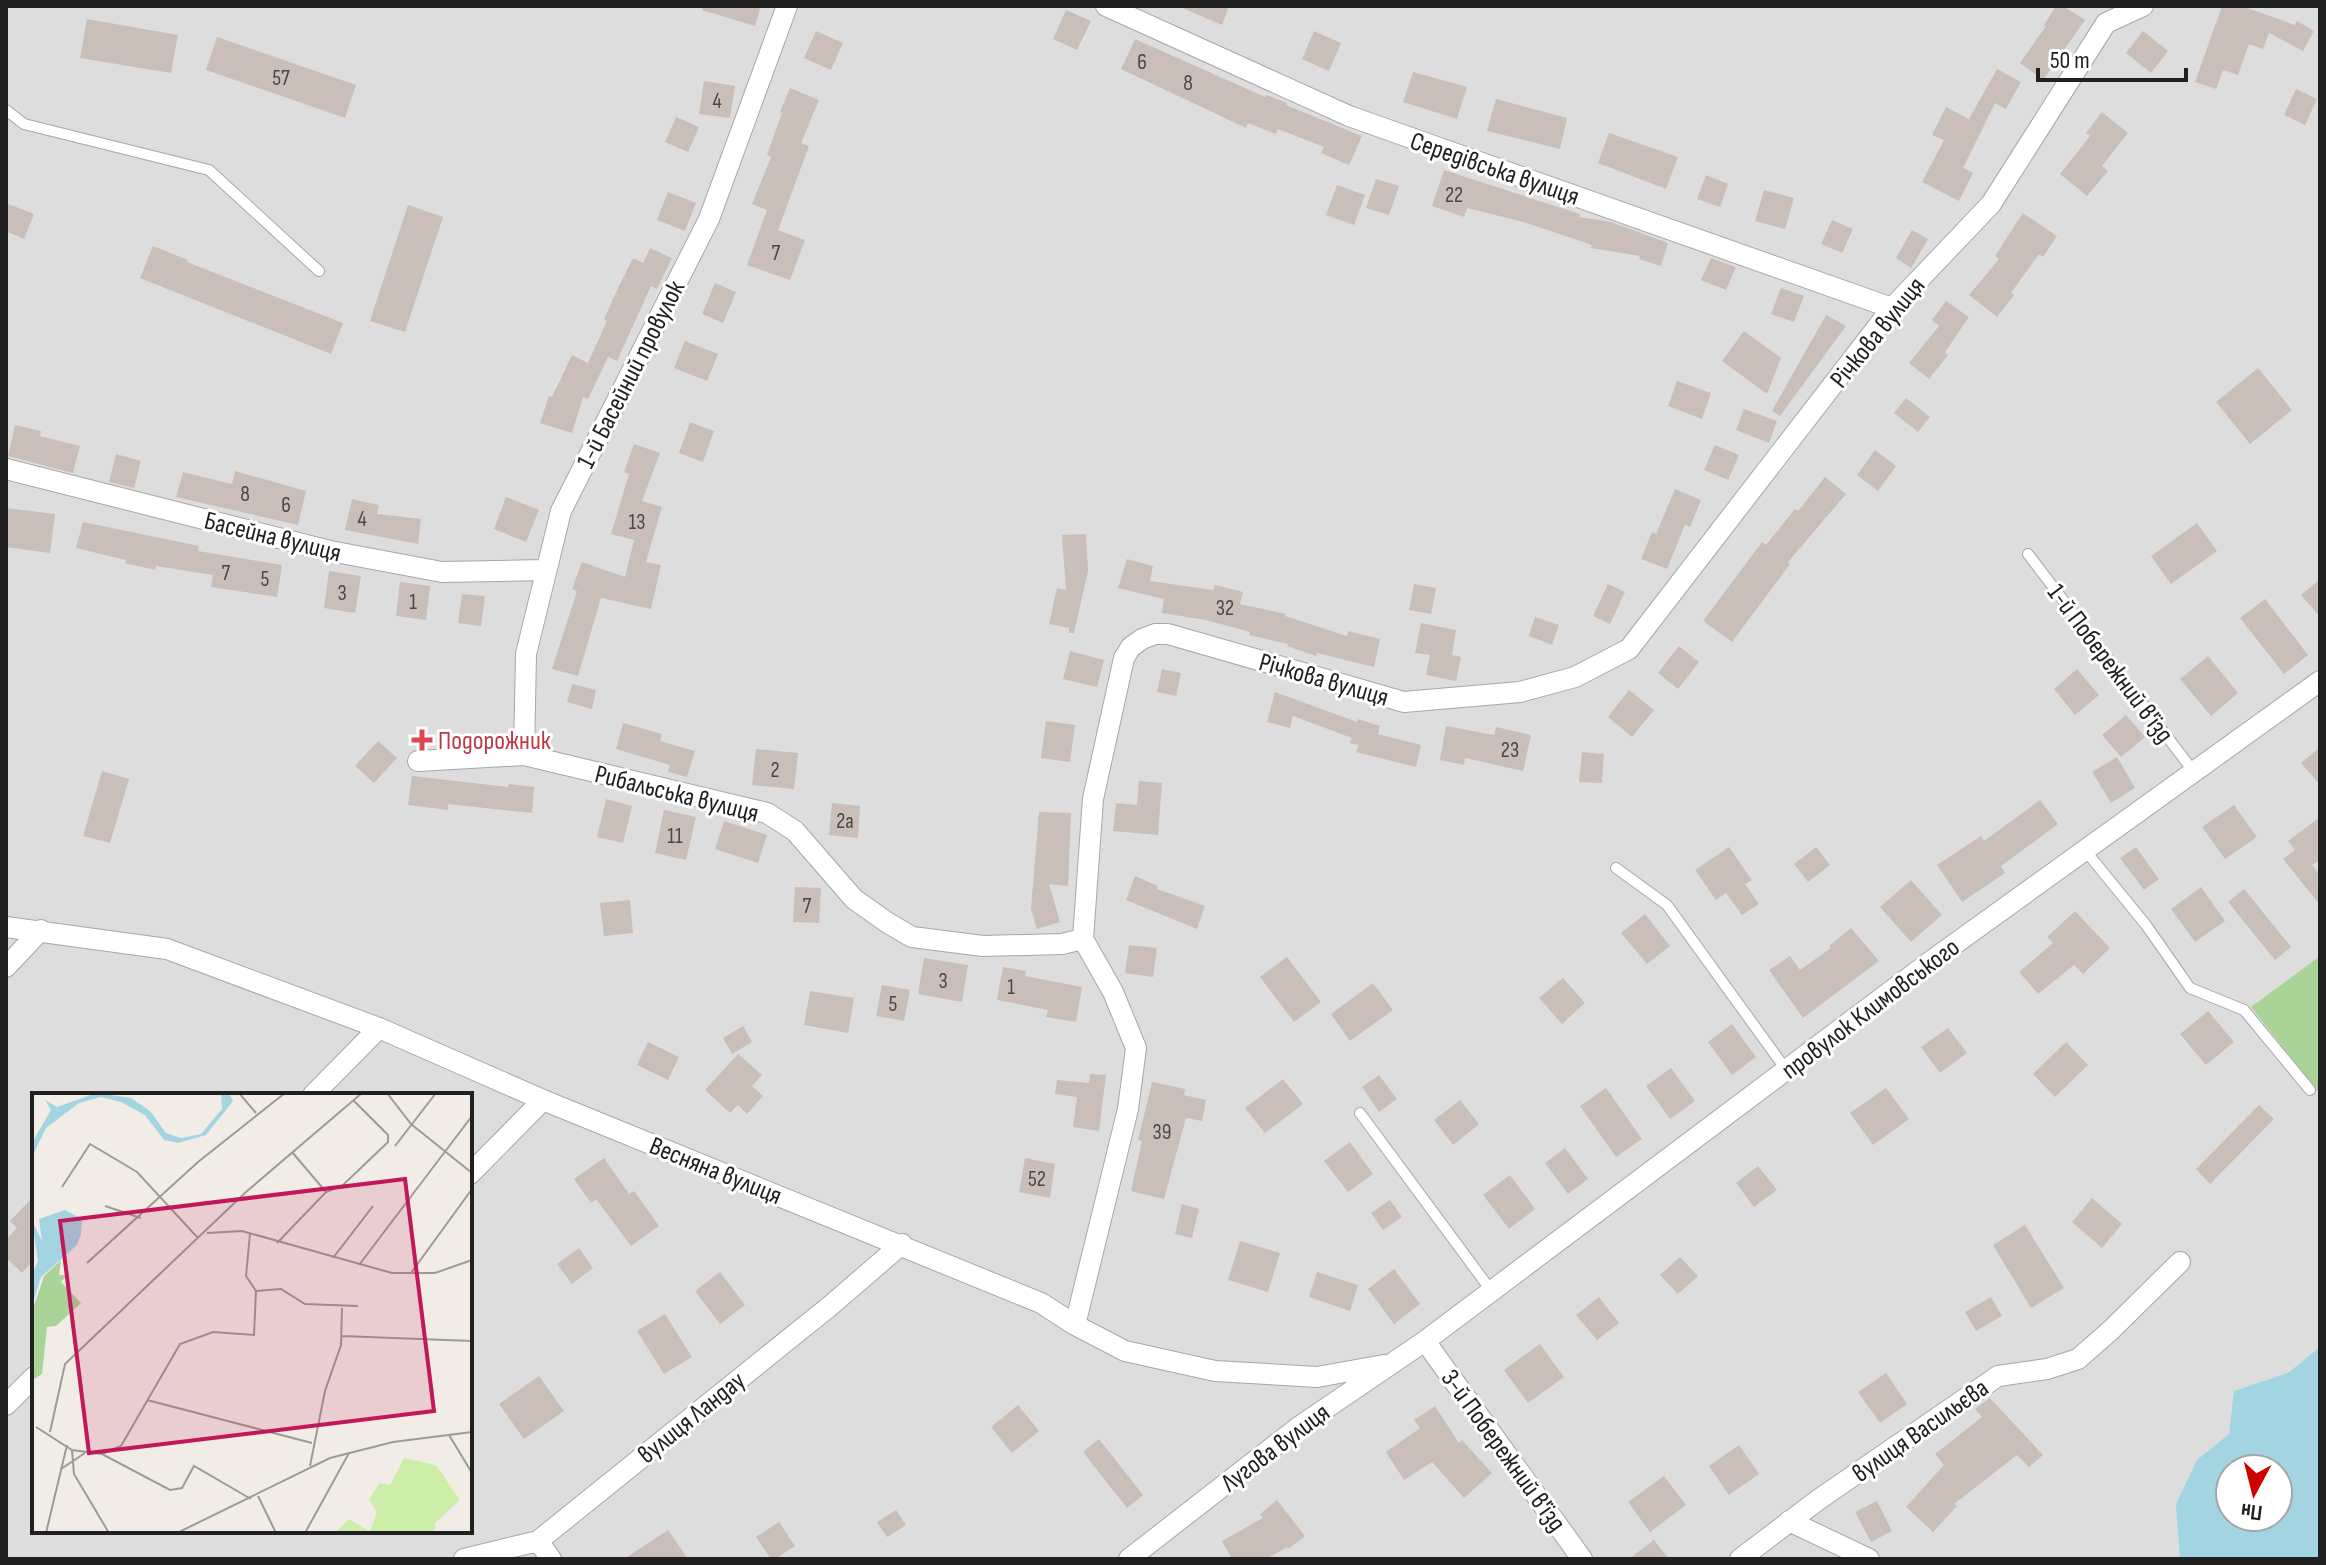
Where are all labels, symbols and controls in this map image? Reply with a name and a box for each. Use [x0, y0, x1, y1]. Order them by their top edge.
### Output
scale bar [2038, 32, 2186, 82]
text: 50 m [2050, 46, 2090, 75]
house number: 6 [1137, 49, 1147, 76]
house number: 57 [272, 65, 290, 92]
house number: 8 [1183, 70, 1193, 97]
house number: 4 [712, 88, 722, 115]
street label: Середівська вулиця [1406, 126, 1583, 213]
house number: 22 [1445, 182, 1463, 209]
house number: 7 [772, 240, 781, 267]
street label: Річкова вулиця [1824, 271, 1932, 395]
street label: 1-й Басейний провулок [571, 276, 692, 474]
house number: 8 [240, 481, 250, 508]
house number: 6 [281, 492, 291, 519]
street label: Басейна вулиця [201, 506, 344, 569]
house number: 4 [357, 506, 367, 533]
house number: 13 [629, 509, 645, 536]
house number: 7 [222, 560, 231, 587]
house number: 5 [261, 566, 270, 593]
street label: 1-й Побережний в'їзд [2040, 578, 2180, 749]
house number: 3 [337, 580, 347, 607]
house number: 1 [409, 589, 417, 616]
house number: 32 [1216, 595, 1234, 622]
street label: Річкова вулиця [1255, 647, 1392, 714]
place label: Подорожник [438, 726, 551, 757]
marker: Подорожник [413, 731, 431, 749]
house number: 23 [1501, 737, 1519, 764]
house number: 2 [770, 757, 780, 784]
street label: Рибальська вулиця [591, 759, 762, 830]
house number: 2а [836, 808, 854, 835]
house number: 11 [667, 823, 683, 850]
house number: 7 [803, 893, 812, 920]
street label: провулок Климовського [1776, 932, 1966, 1086]
house number: 3 [938, 968, 948, 995]
house number: 1 [1007, 974, 1015, 1001]
house number: 5 [889, 991, 898, 1018]
inset map [32, 1093, 472, 1533]
house number: 39 [1153, 1119, 1171, 1146]
street label: Весняна вулиця [645, 1131, 786, 1212]
house number: 52 [1028, 1166, 1046, 1193]
street label: 3-й Побережний в'їзд [1434, 1364, 1572, 1538]
street label: вулиця Ландау [632, 1366, 752, 1471]
street label: вулиця Васильєва [1847, 1373, 1995, 1489]
street label: Лугова вулиця [1215, 1397, 1336, 1500]
north arrow [2214, 1453, 2294, 1533]
text: Пн [2240, 1497, 2264, 1526]

